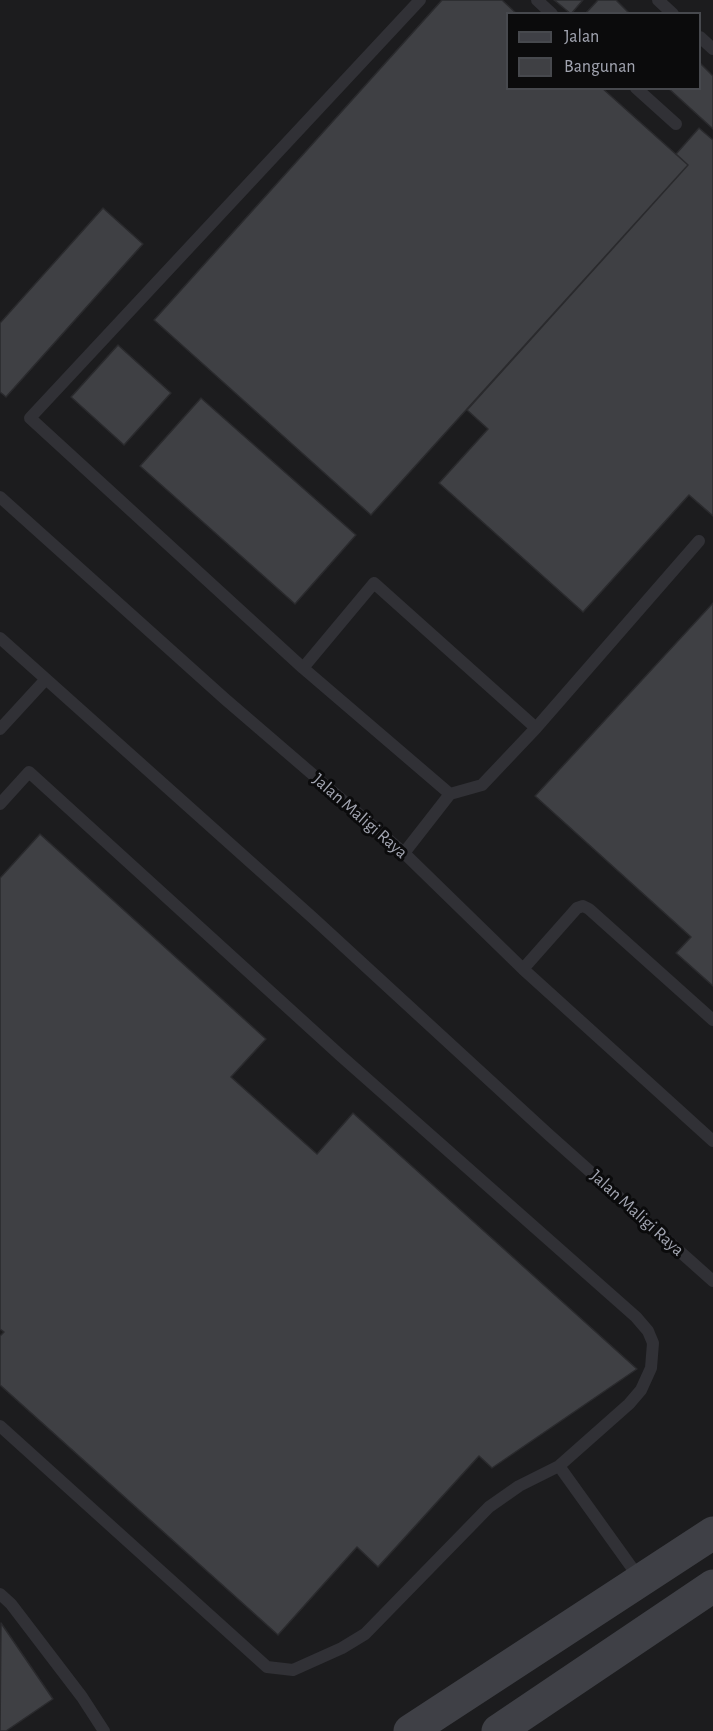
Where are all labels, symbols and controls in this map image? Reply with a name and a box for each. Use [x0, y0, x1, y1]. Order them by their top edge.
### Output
legend [506, 12, 701, 90]
text: Jalan [564, 28, 599, 46]
text: Bangunan [564, 58, 636, 76]
street label: Jalan Maligi Raya [308, 769, 412, 863]
street label: Jalan Maligi Raya [586, 1165, 688, 1261]

